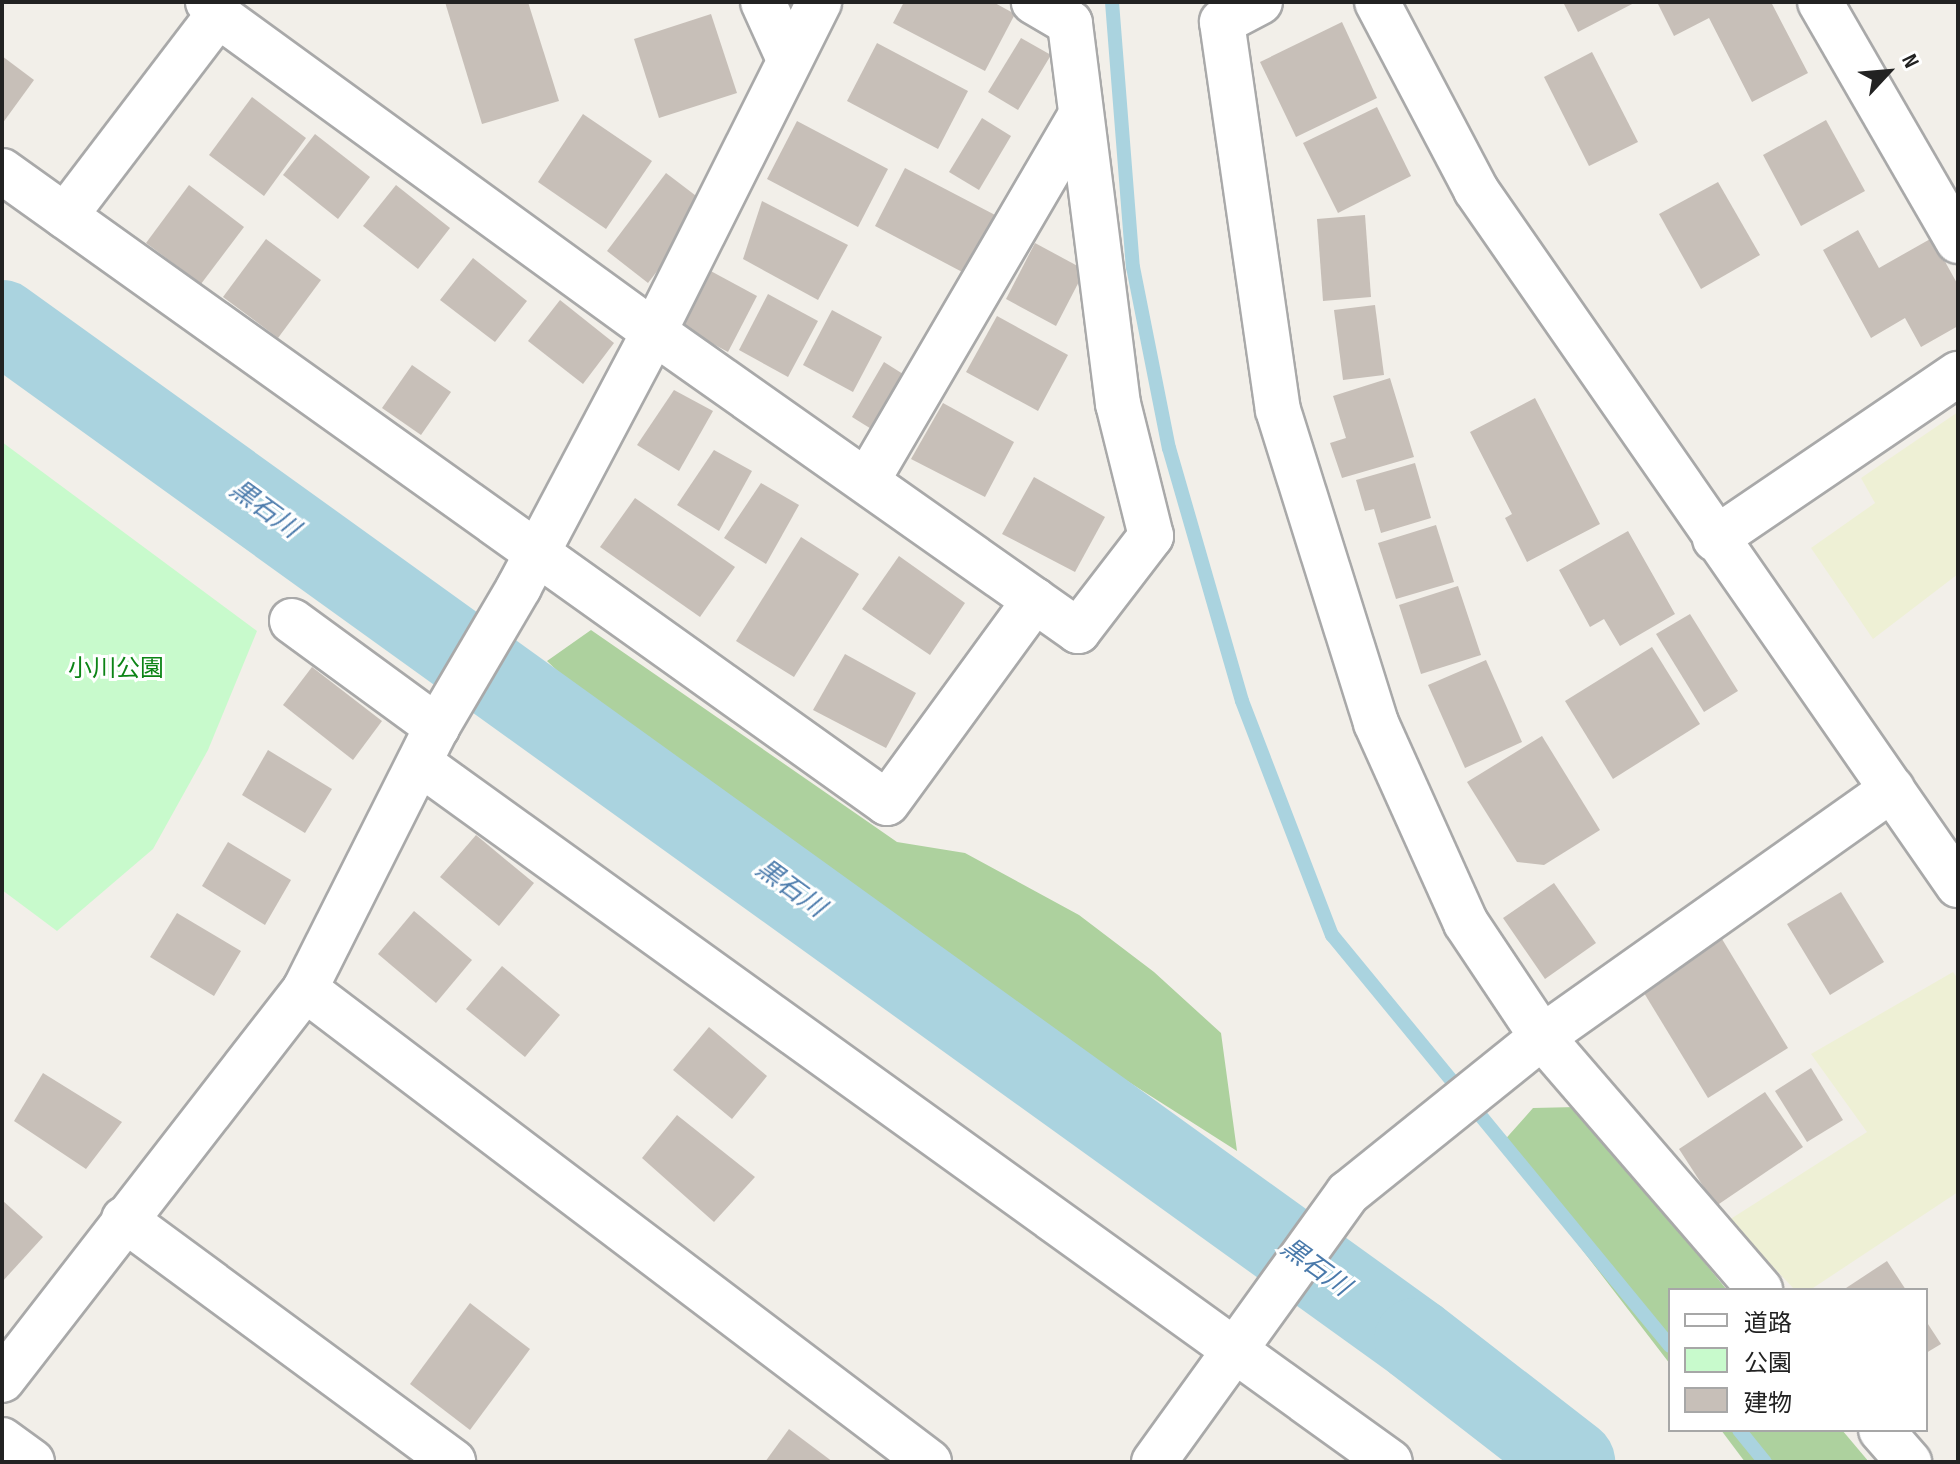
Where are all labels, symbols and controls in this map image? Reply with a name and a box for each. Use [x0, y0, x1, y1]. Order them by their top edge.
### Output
north arrow [1848, 32, 1928, 112]
text: N [1895, 50, 1925, 72]
water label: 黒石川 [223, 474, 305, 546]
park label: 小川公園 [68, 655, 164, 683]
water label: 黒石川 [749, 853, 831, 925]
water label: 黒石川 [1274, 1232, 1356, 1304]
legend [1668, 1288, 1928, 1432]
text: 道路 [1744, 1309, 1792, 1338]
text: 公園 [1744, 1349, 1792, 1378]
text: 建物 [1744, 1389, 1792, 1418]

